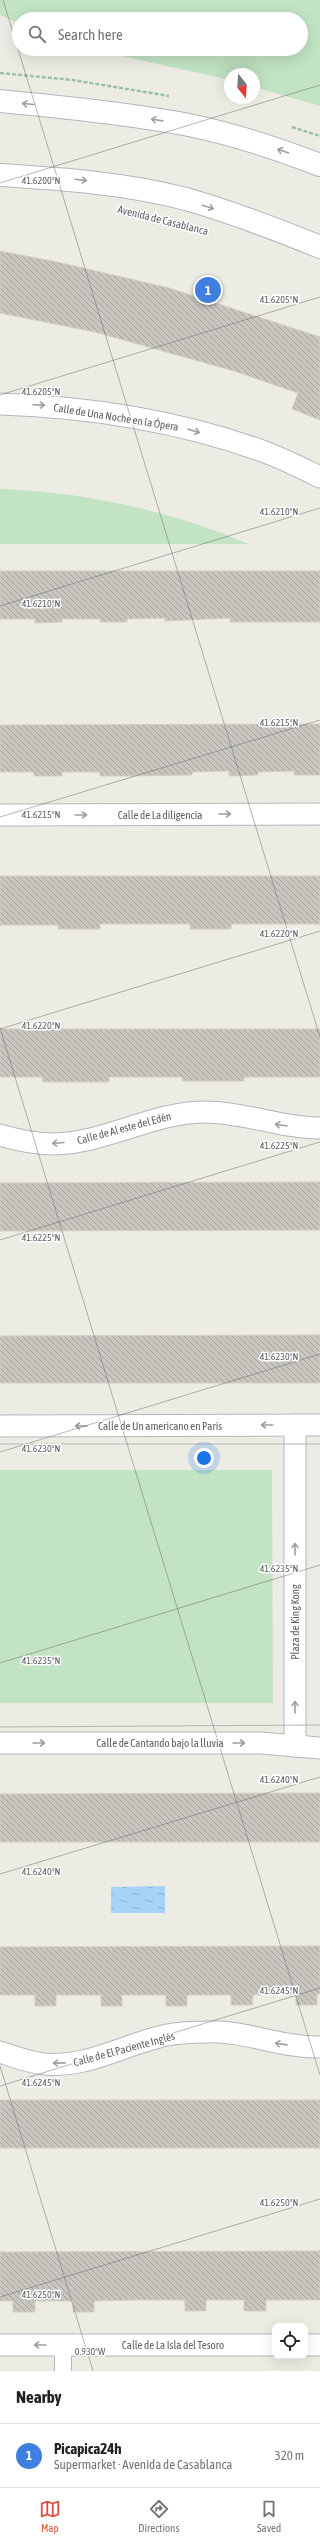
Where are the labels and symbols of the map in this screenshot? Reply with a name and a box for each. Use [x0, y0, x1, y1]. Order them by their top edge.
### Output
north arrow [224, 68, 260, 104]
one-way arrow [22, 100, 35, 108]
one-way arrow [151, 116, 164, 124]
one-way arrow [278, 147, 290, 155]
text: 41.6200°N [22, 175, 60, 186]
one-way arrow [74, 176, 87, 184]
street label: Avenida de Casablanca [116, 203, 210, 237]
one-way arrow [202, 203, 214, 211]
pin: 1 [195, 275, 221, 305]
text: 41.6205°N [260, 294, 298, 305]
text: 41.6205°N [22, 386, 60, 397]
one-way arrow [32, 401, 45, 409]
street label: Calle de Una Noche en la Ópera [53, 401, 179, 433]
one-way arrow [188, 428, 201, 435]
text: 41.6210°N [260, 506, 298, 517]
text: 41.6210°N [22, 598, 60, 609]
text: 41.6215°N [260, 717, 298, 728]
text: 41.6215°N [22, 809, 60, 820]
street label: Calle de La diligencia [118, 809, 202, 821]
one-way arrow [218, 810, 231, 818]
one-way arrow [74, 811, 87, 819]
text: 41.6220°N [260, 928, 298, 939]
text: 41.6220°N [22, 1020, 60, 1031]
street label: Calle de Al este del Edén [76, 1110, 172, 1146]
one-way arrow [275, 1121, 288, 1129]
one-way arrow [52, 1140, 65, 1147]
text: 41.6225°N [260, 1140, 298, 1151]
text: 41.6225°N [22, 1232, 60, 1243]
text: 41.6230°N [260, 1351, 298, 1362]
street label: Calle de Un americano en París [98, 1420, 222, 1432]
one-way arrow [261, 1421, 274, 1429]
one-way arrow [75, 1422, 88, 1430]
text: 41.6230°N [22, 1443, 60, 1454]
your location [194, 1448, 214, 1468]
one-way arrow [291, 1543, 299, 1556]
text: 41.6235°N [260, 1563, 298, 1574]
street label: Plaza de King Kong [289, 1584, 301, 1660]
text: 41.6235°N [22, 1655, 60, 1666]
one-way arrow [291, 1701, 299, 1714]
street label: Calle de Cantando bajo la lluvia [96, 1737, 224, 1749]
one-way arrow [32, 1739, 45, 1747]
one-way arrow [232, 1739, 245, 1747]
text: 41.6240°N [260, 1774, 298, 1785]
text: 41.6240°N [22, 1866, 60, 1877]
text: 41.6245°N [260, 1985, 298, 1996]
street label: Calle de El Paciente Inglés [72, 2030, 176, 2068]
one-way arrow [275, 2040, 288, 2048]
one-way arrow [53, 2059, 66, 2067]
text: 41.6245°N [22, 2077, 60, 2088]
text: 41.6250°N [260, 2197, 298, 2208]
text: 41.6250°N [22, 2289, 60, 2300]
street label: Calle de La Isla del Tesoro [122, 2339, 224, 2351]
one-way arrow [34, 2341, 47, 2349]
text: 0.930°W [75, 2346, 106, 2357]

